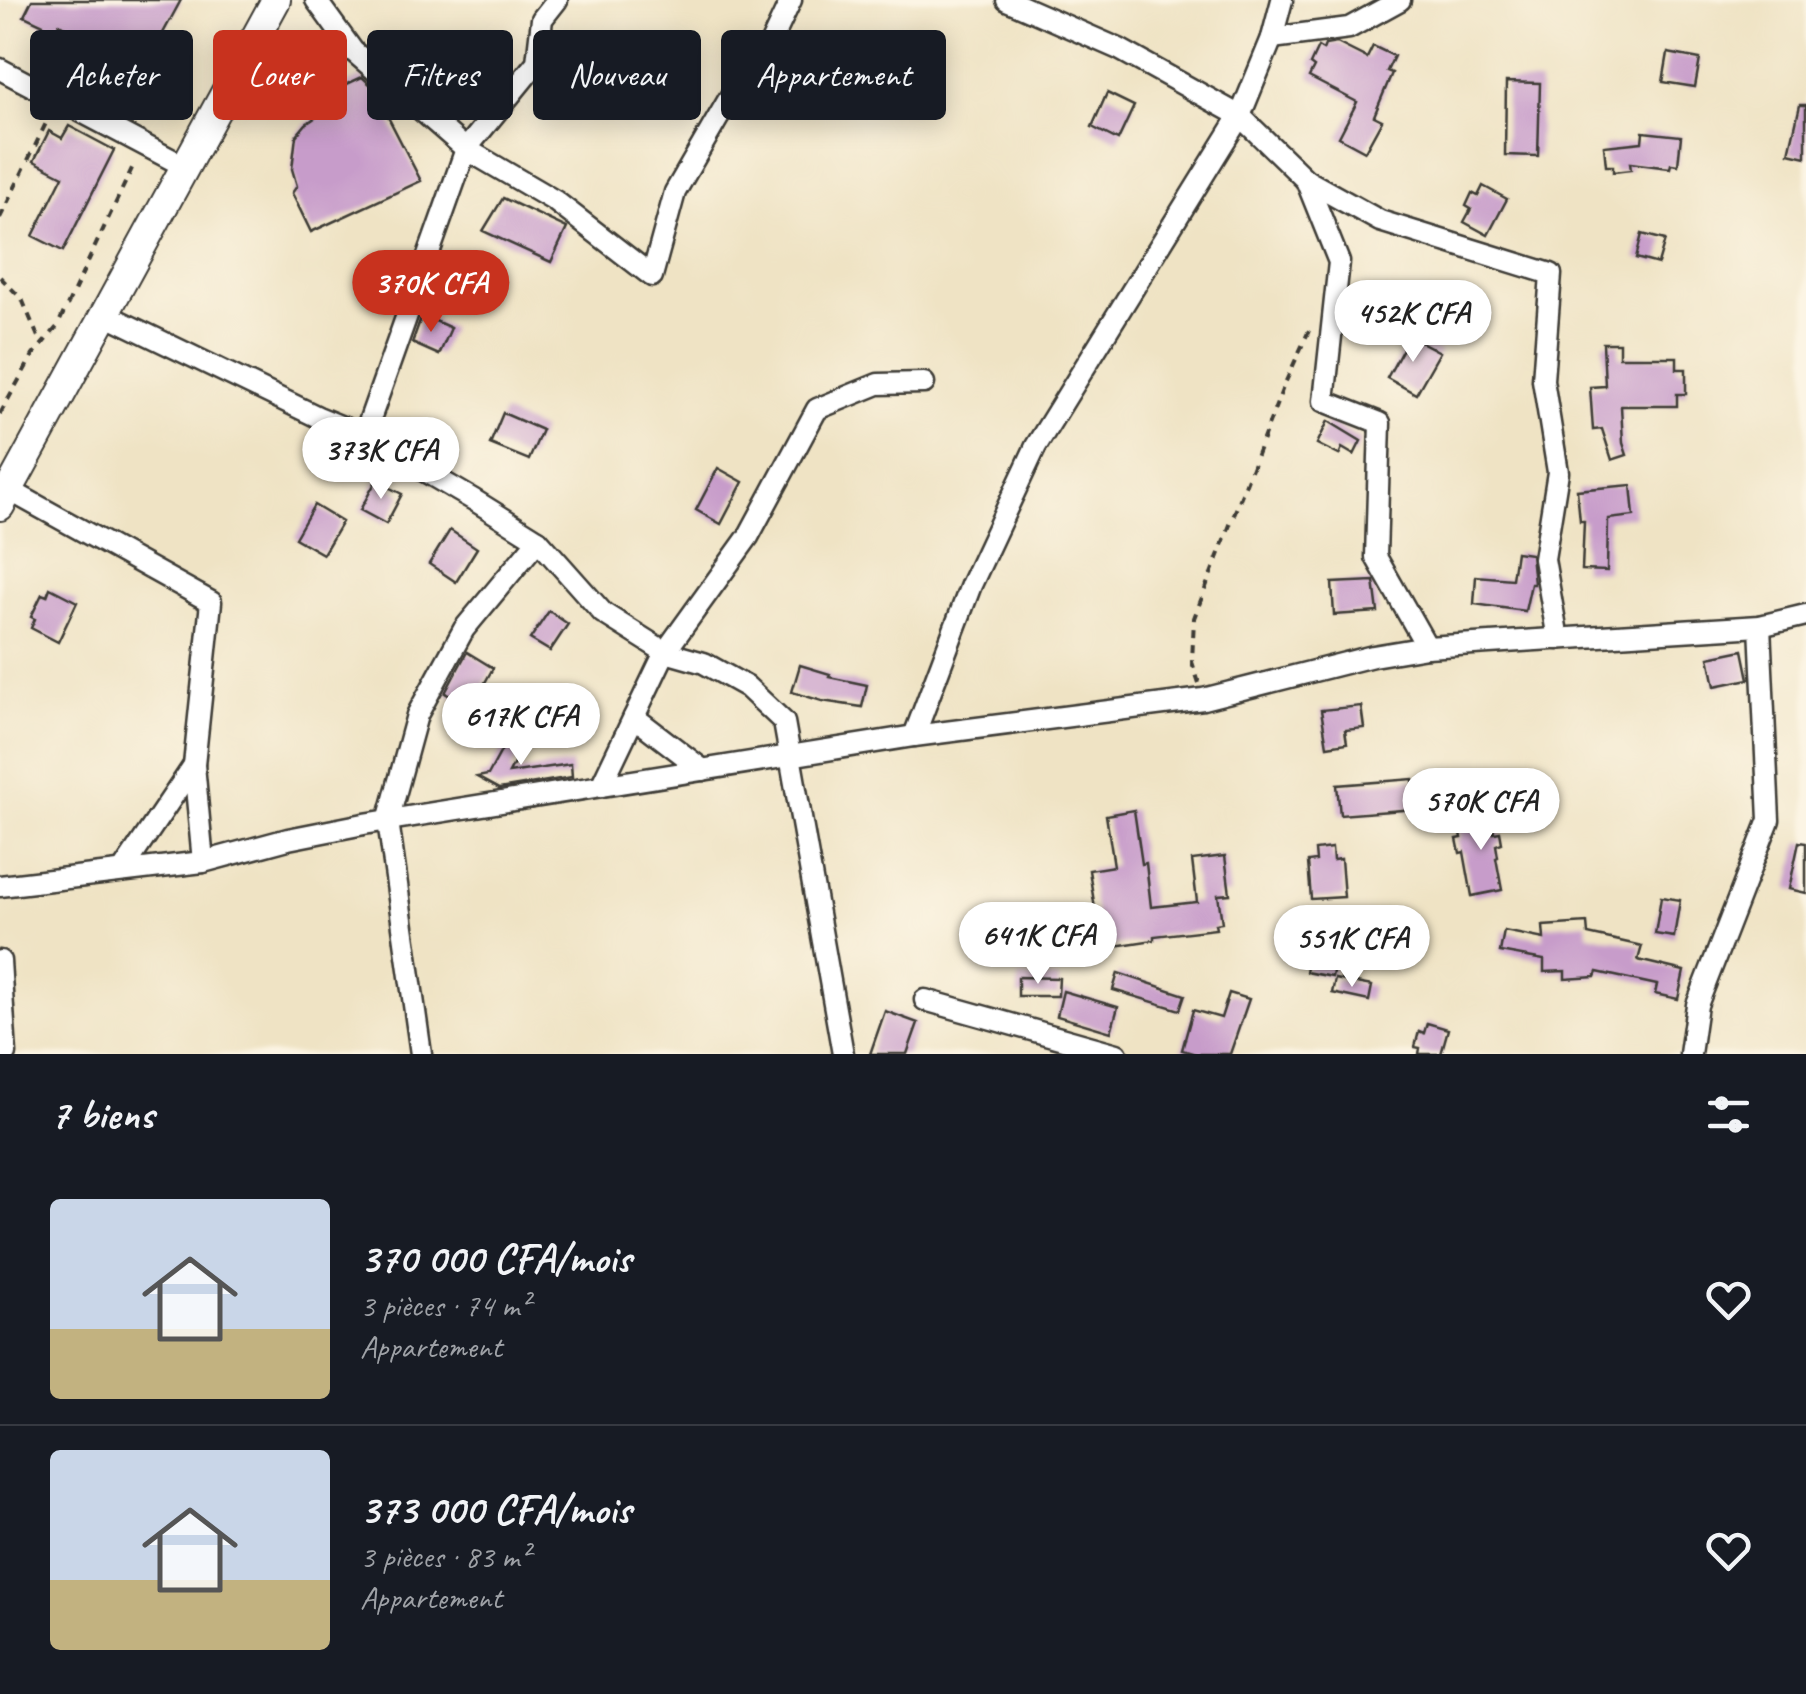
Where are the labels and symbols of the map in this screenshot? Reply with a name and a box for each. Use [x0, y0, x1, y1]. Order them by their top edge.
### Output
pin: 370K CFA [328, 250, 534, 335]
pin: 452K CFA [1310, 280, 1516, 365]
pin: 373K CFA [278, 417, 484, 502]
pin: 617K CFA [418, 683, 624, 768]
pin: 570K CFA [1378, 768, 1584, 853]
pin: 641K CFA [935, 902, 1141, 987]
pin: 551K CFA [1249, 905, 1455, 990]

